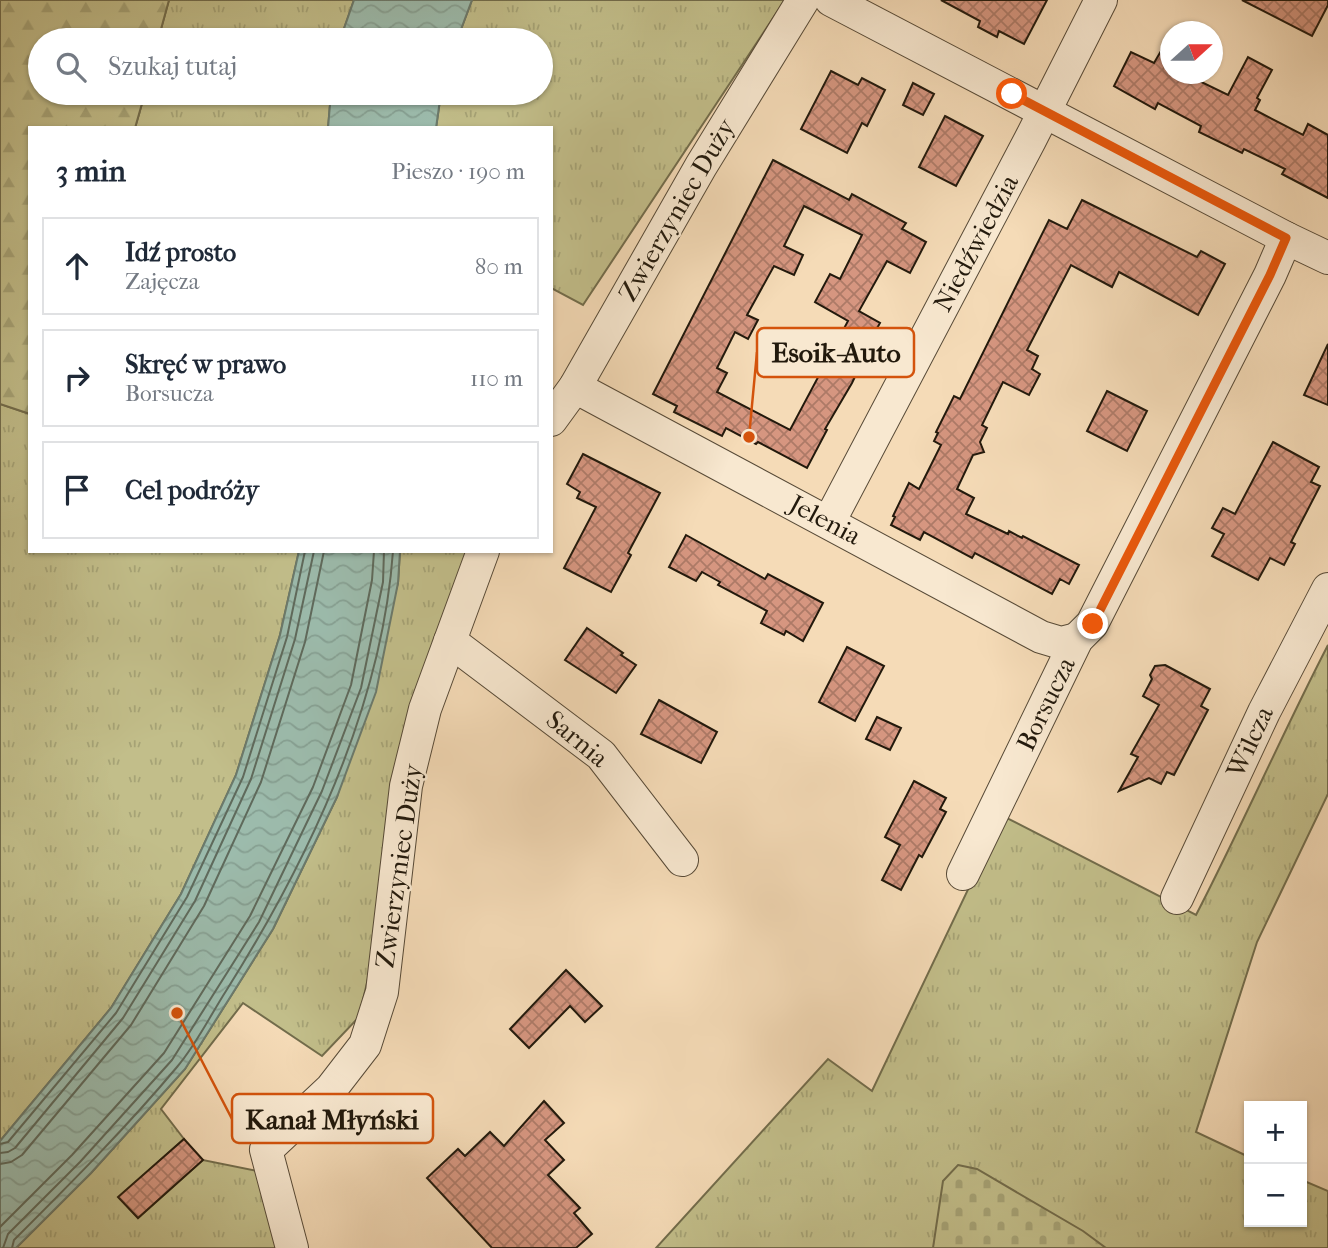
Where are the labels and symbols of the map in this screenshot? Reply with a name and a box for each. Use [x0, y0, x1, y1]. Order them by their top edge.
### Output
north arrow [1160, 21, 1223, 84]
route start [996, 78, 1027, 109]
street label: Zwierzyniec Duży [612, 112, 742, 307]
street label: Niedźwiedzia [927, 168, 1025, 317]
callout: Esoik-Auto [757, 328, 914, 377]
text: Esoik-Auto [771, 336, 901, 369]
street label: Jelenia [782, 487, 867, 552]
route end [1077, 608, 1108, 639]
street label: Borsucza [1010, 651, 1082, 756]
street label: Wilcza [1220, 701, 1280, 783]
street label: Sarnia [540, 704, 615, 774]
street label: Zwierzyniec Duży [369, 761, 429, 970]
callout: Kanał Młyński [232, 1094, 433, 1143]
text: Kanał Młyński [245, 1103, 419, 1136]

